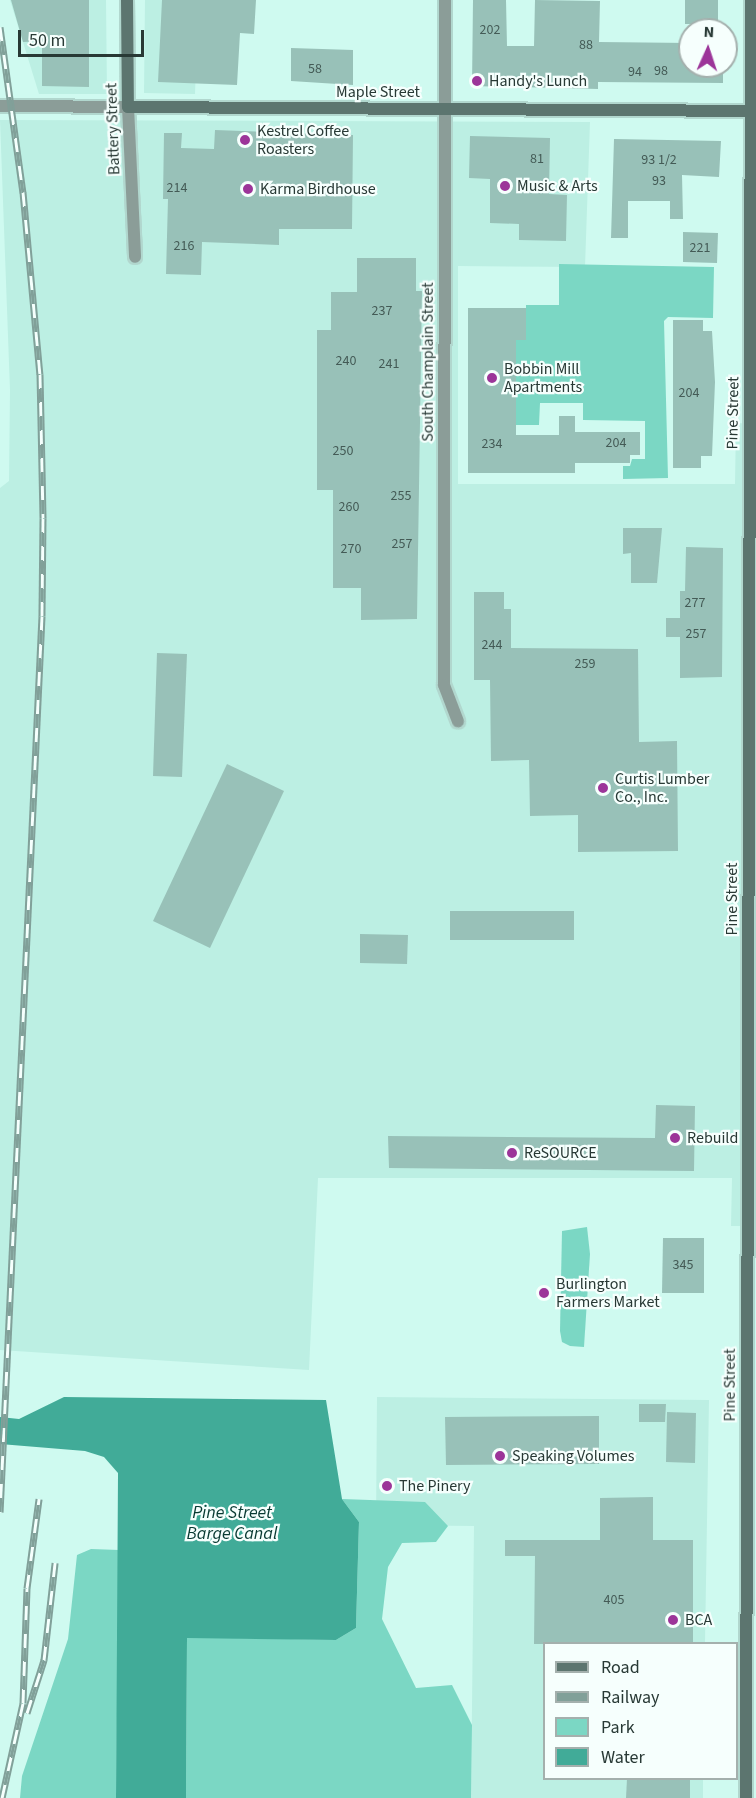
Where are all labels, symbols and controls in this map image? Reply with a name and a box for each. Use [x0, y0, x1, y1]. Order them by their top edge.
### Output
scale bar [21, 18, 147, 56]
north arrow [678, 18, 738, 78]
text: N [703, 21, 715, 43]
house number: 202 [480, 22, 500, 38]
text: 50 m [29, 28, 65, 53]
house number: 88 [579, 37, 593, 53]
house number: 58 [308, 61, 322, 77]
house number: 98 [654, 63, 668, 79]
house number: 94 [628, 64, 642, 80]
place label: Handy's Lunch [489, 71, 587, 91]
marker: Handy's Lunch [470, 74, 484, 88]
street label: Maple Street [336, 82, 420, 102]
street label: Battery Street [102, 83, 124, 175]
place label: Kestrel Coffee Roasters [257, 121, 349, 159]
marker: Kestrel Coffee Roasters [238, 133, 252, 147]
house number: 81 [530, 151, 544, 167]
house number: 93 1/2 [641, 152, 677, 168]
house number: 93 [652, 173, 666, 189]
place label: Music & Arts [517, 176, 598, 196]
place label: Karma Birdhouse [260, 179, 376, 199]
marker: Music & Arts [498, 179, 512, 193]
house number: 214 [167, 180, 187, 196]
marker: Karma Birdhouse [241, 182, 255, 196]
house number: 216 [174, 238, 194, 254]
house number: 221 [690, 240, 710, 256]
street label: South Champlain Street [418, 282, 438, 442]
house number: 237 [372, 303, 392, 319]
house number: 240 [336, 353, 356, 369]
house number: 241 [379, 356, 399, 372]
place label: Bobbin Mill Apartments [504, 359, 582, 397]
marker: Bobbin Mill Apartments [485, 371, 499, 385]
street label: Pine Street [723, 376, 743, 450]
house number: 204 [679, 385, 699, 401]
house number: 204 [606, 435, 626, 451]
house number: 234 [482, 436, 502, 452]
house number: 250 [333, 443, 353, 459]
house number: 255 [391, 488, 411, 504]
house number: 260 [339, 499, 359, 515]
house number: 257 [392, 536, 412, 552]
house number: 270 [341, 541, 361, 557]
house number: 277 [685, 595, 705, 611]
house number: 257 [686, 626, 706, 642]
house number: 244 [482, 637, 502, 653]
house number: 259 [575, 656, 595, 672]
place label: Curtis Lumber Co., Inc. [615, 769, 709, 807]
marker: Curtis Lumber Co., Inc. [596, 781, 610, 795]
street label: Pine Street [722, 863, 742, 935]
place label: Rebuild [687, 1128, 738, 1148]
marker: Rebuild [668, 1131, 682, 1145]
place label: ReSOURCE [524, 1143, 597, 1163]
marker: ReSOURCE [505, 1146, 519, 1160]
house number: 345 [673, 1257, 693, 1273]
place label: Burlington Farmers Market [556, 1274, 660, 1312]
marker: Burlington Farmers Market [537, 1286, 551, 1300]
street label: Pine Street [720, 1349, 740, 1421]
place label: Speaking Volumes [512, 1446, 634, 1466]
marker: Speaking Volumes [493, 1449, 507, 1463]
place label: The Pinery [399, 1476, 471, 1496]
marker: The Pinery [380, 1479, 394, 1493]
water label: Pine Street Barge Canal [187, 1503, 277, 1546]
house number: 405 [604, 1592, 624, 1608]
place label: BCA [685, 1610, 712, 1630]
marker: BCA [666, 1613, 680, 1627]
legend [543, 1642, 738, 1780]
text: Road [601, 1655, 640, 1680]
text: Railway [601, 1685, 660, 1710]
text: Park [601, 1715, 635, 1740]
text: Water [601, 1745, 645, 1770]

